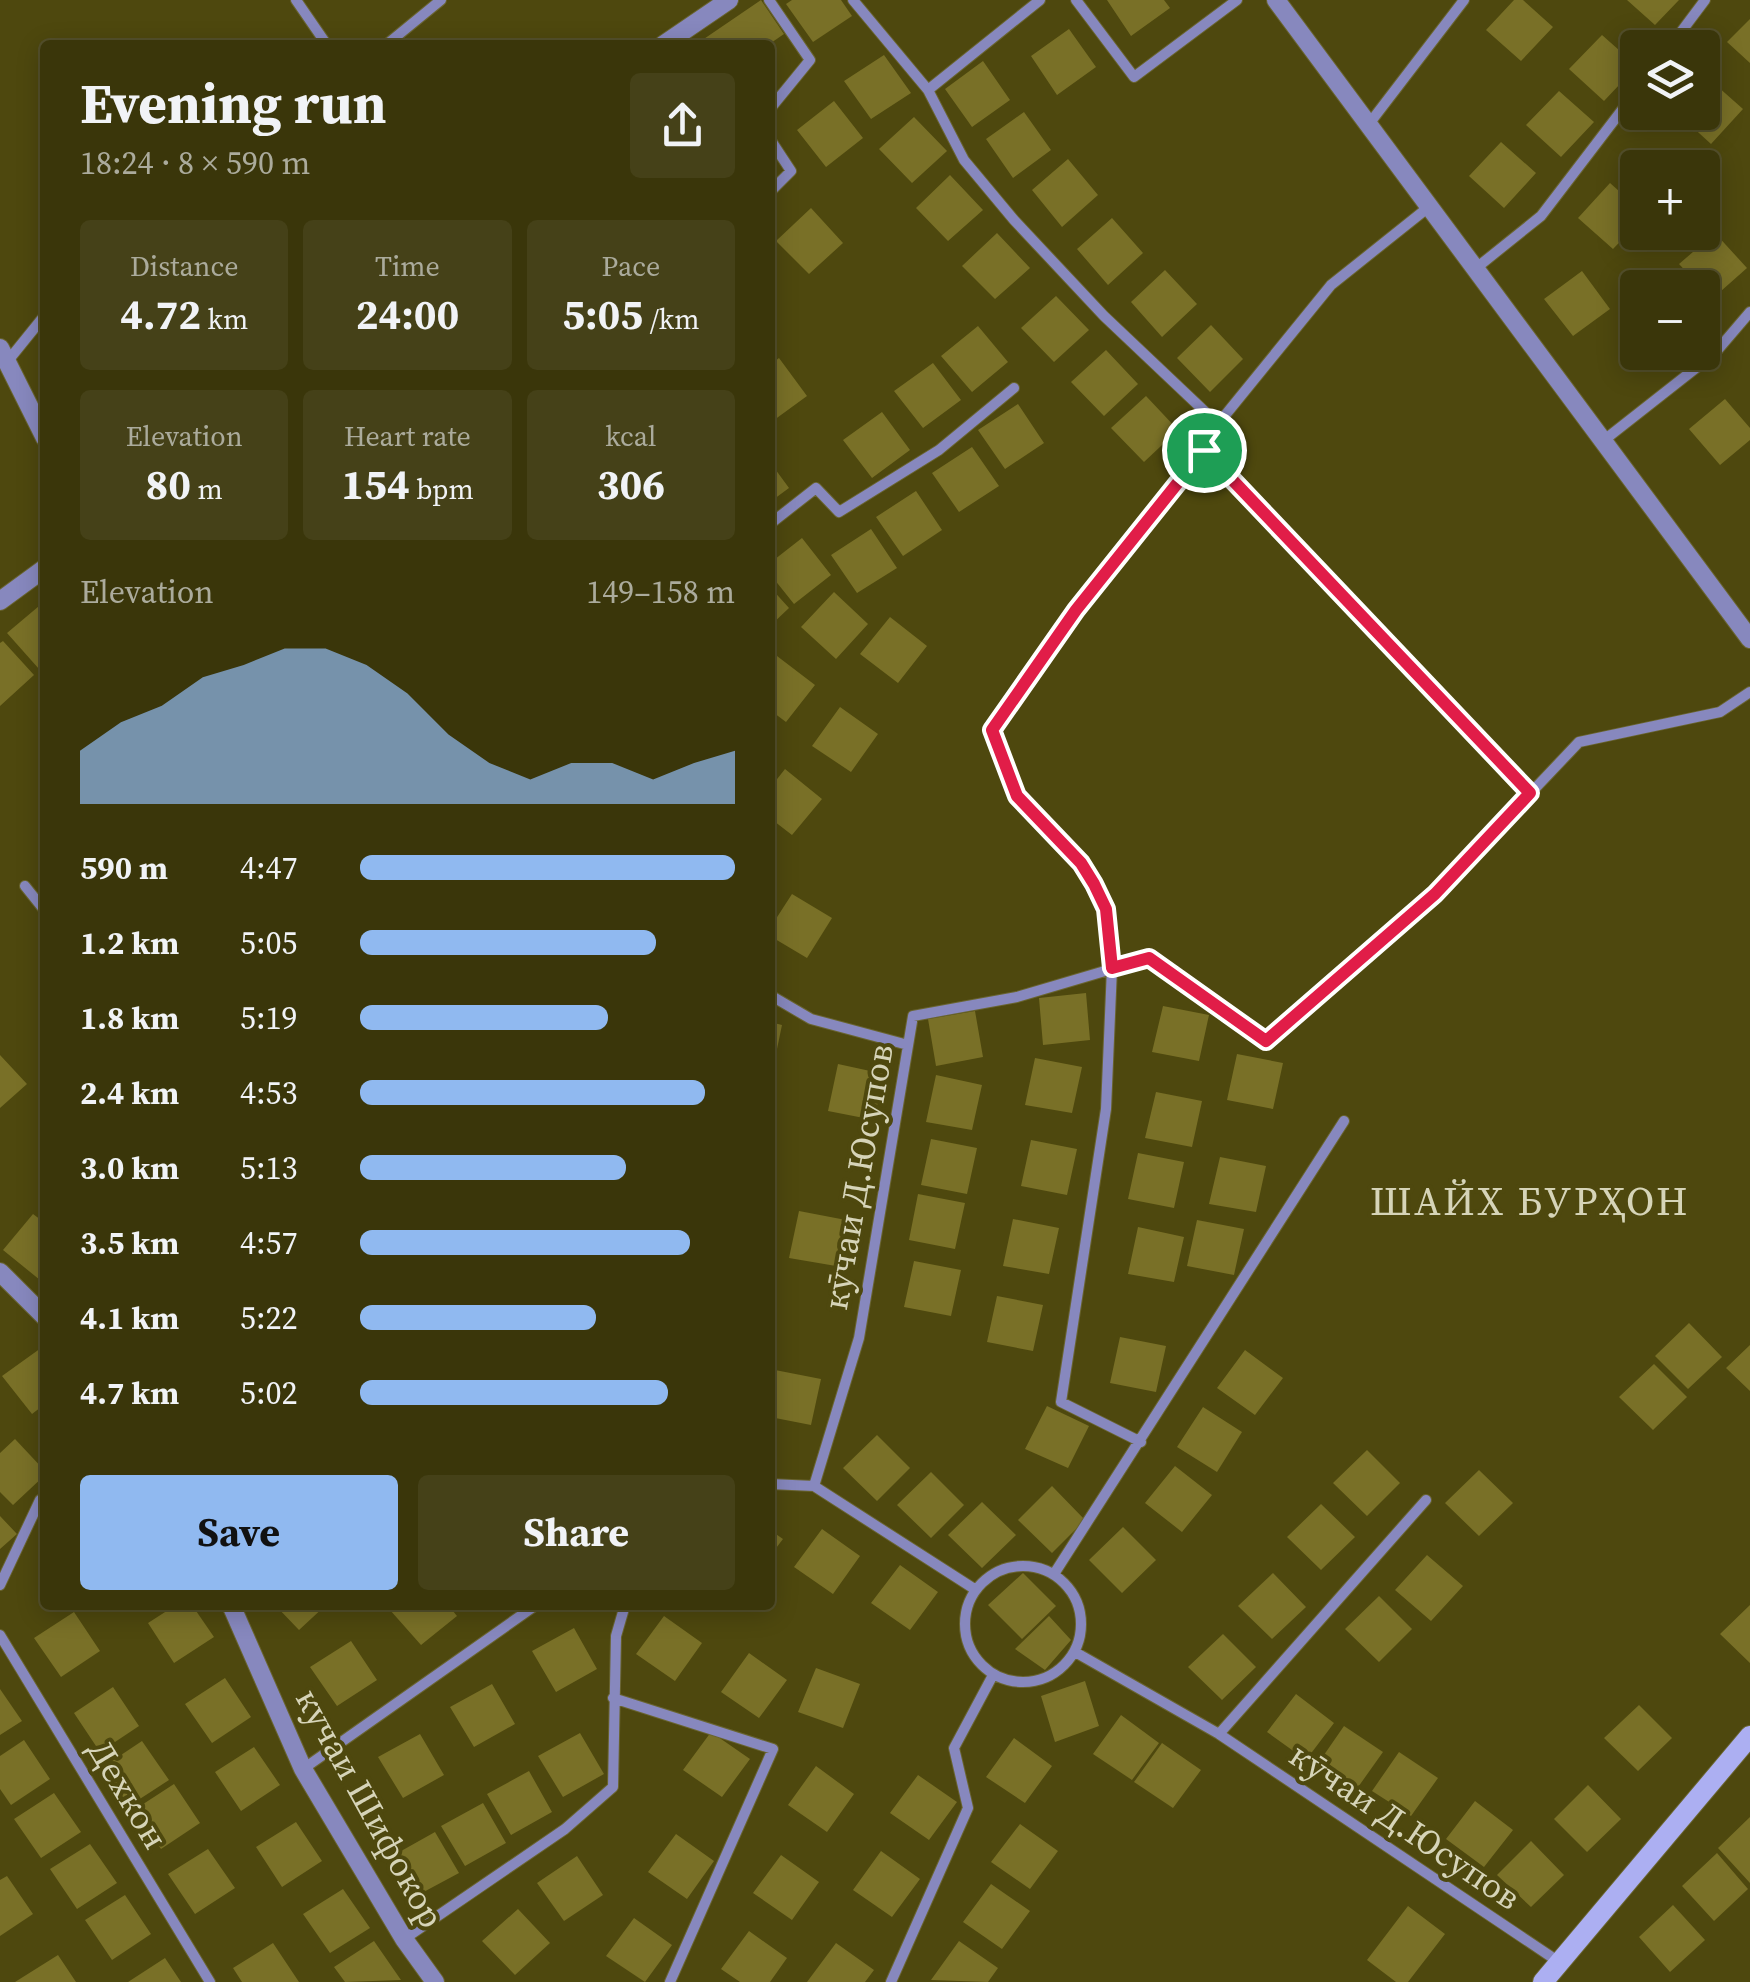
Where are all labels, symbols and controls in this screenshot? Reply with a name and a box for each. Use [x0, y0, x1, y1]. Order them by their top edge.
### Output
map controls [1620, 30, 1720, 370]
button: layers [1620, 30, 1720, 130]
text: Evening run [80, 66, 387, 141]
button: share [630, 73, 735, 178]
text: 18:24 · 8 × 590 m [80, 141, 310, 185]
button: + [1620, 150, 1720, 250]
text: Distance [130, 247, 238, 285]
text: Time [375, 247, 440, 285]
text: Pace [601, 247, 660, 285]
button: − [1620, 270, 1720, 370]
text: 4.72 [120, 285, 201, 343]
text: 24:00 [356, 285, 459, 343]
text: 5:05 [562, 285, 643, 343]
text: km [201, 300, 248, 338]
text: /km [643, 300, 699, 338]
pin [1162, 408, 1247, 493]
text: Elevation [126, 417, 243, 455]
text: Heart rate [344, 417, 471, 455]
text: kcal [605, 417, 656, 455]
icon: arrive [1177, 423, 1232, 478]
text: 80 [146, 455, 191, 513]
text: 154 [341, 455, 410, 513]
text: 306 [597, 455, 665, 513]
text: m [191, 470, 223, 508]
text: bpm [410, 470, 474, 508]
text: Elevation [80, 570, 214, 614]
text: 149–158 m [586, 570, 735, 614]
text: 590 m [80, 846, 168, 890]
text: 4:47 [240, 846, 298, 890]
text: 1.2 km [80, 921, 179, 965]
text: 5:05 [240, 921, 298, 965]
text: 1.8 km [80, 996, 179, 1040]
text: 5:19 [240, 996, 298, 1040]
street label: кӯчаи Д.Юсупов [811, 1040, 905, 1314]
text: 2.4 km [80, 1071, 179, 1115]
text: 4:53 [240, 1071, 298, 1115]
text: 3.0 km [80, 1146, 179, 1190]
text: 5:13 [240, 1146, 298, 1190]
district label: ШАЙХ БУРҲОН [1370, 1174, 1690, 1228]
text: 3.5 km [80, 1221, 179, 1265]
text: 4:57 [240, 1221, 298, 1265]
text: 4.1 km [80, 1296, 179, 1340]
text: 5:22 [240, 1296, 298, 1340]
text: 4.7 km [80, 1371, 179, 1415]
text: 5:02 [240, 1371, 298, 1415]
button: Save [80, 1475, 398, 1590]
button: Share [418, 1475, 735, 1590]
street label: кучаи Шифокор [284, 1680, 456, 1936]
street label: Дехкон [76, 1730, 180, 1858]
street label: кӯчаи Д.Юсупов [1280, 1731, 1530, 1921]

